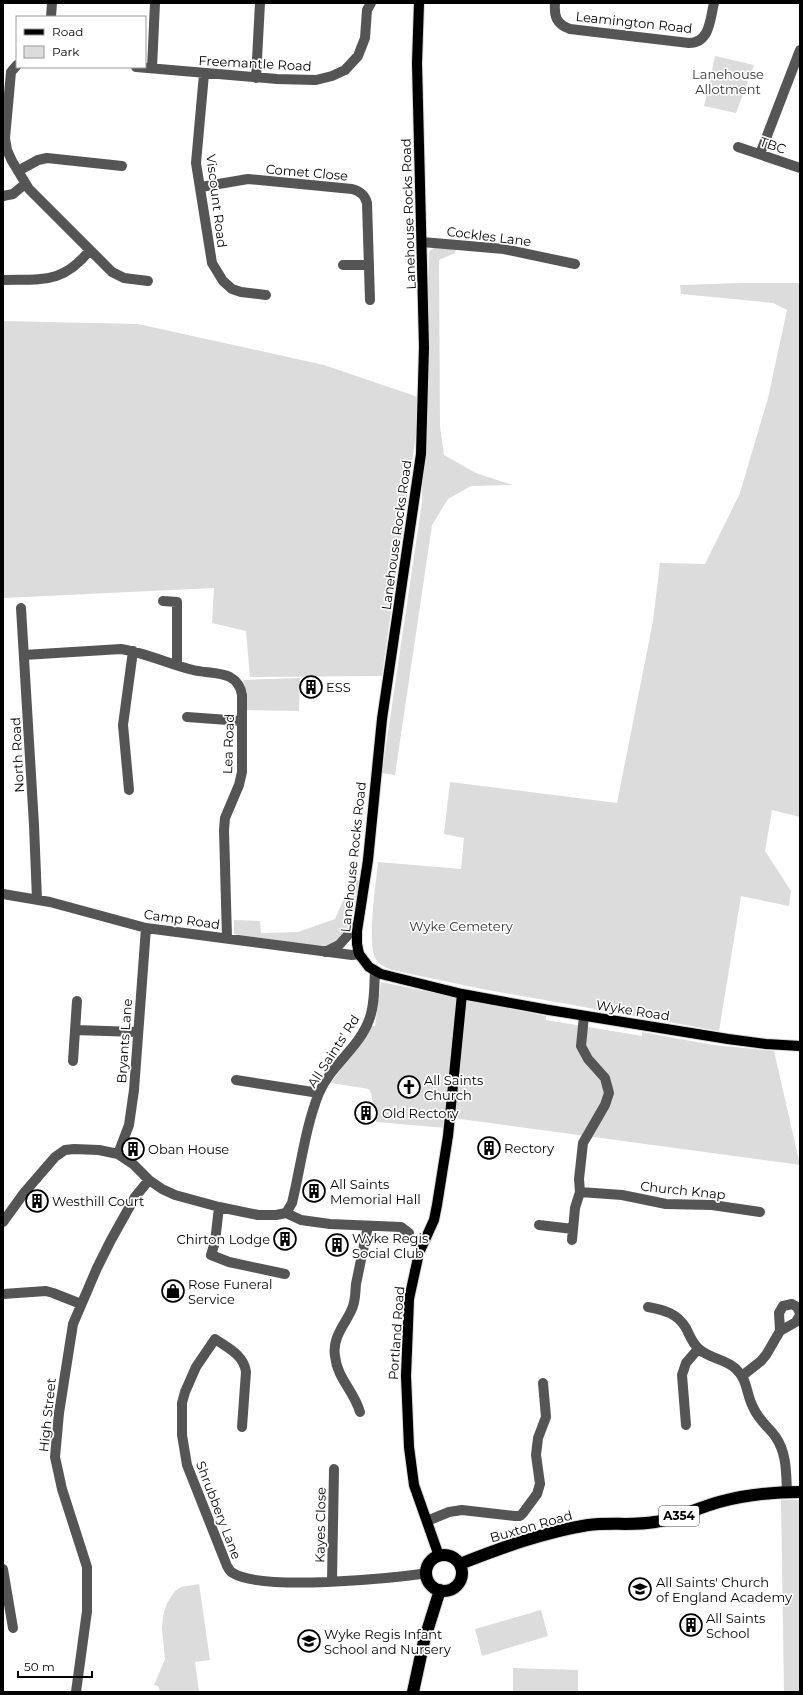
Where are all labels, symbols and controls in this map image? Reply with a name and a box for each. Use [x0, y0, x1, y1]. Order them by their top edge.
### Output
street label: Leamington Road [575, 8, 693, 36]
legend [16, 16, 146, 68]
text: Road [52, 24, 83, 39]
text: Park [52, 44, 80, 59]
street label: Freemantle Road [198, 52, 312, 74]
park label: Lanehouse Allotment [692, 66, 764, 97]
street label: TBC [758, 133, 788, 157]
street label: Lanehouse Rocks Road [397, 138, 419, 290]
street label: Viscount Road [203, 153, 231, 249]
street label: Comet Close [265, 160, 349, 184]
street label: Cockles Lane [446, 223, 532, 249]
street label: Lanehouse Rocks Road [378, 459, 414, 611]
building icon: ESS [298, 674, 324, 700]
place label: ESS [326, 679, 351, 695]
street label: Lea Road [219, 714, 237, 774]
street label: North Road [7, 717, 27, 793]
street label: Lanehouse Rocks Road [337, 781, 369, 933]
street label: Camp Road [143, 906, 221, 932]
park label: Wyke Cemetery [409, 918, 514, 934]
street label: Wyke Road [595, 996, 671, 1024]
street label: Bryants Lane [113, 998, 135, 1084]
street label: All Saints' Rd [304, 1012, 362, 1090]
place label: All Saints Church [424, 1072, 483, 1103]
church icon: All Saints Church [396, 1074, 422, 1100]
building icon: Old Rectory [353, 1100, 379, 1126]
place label: Old Rectory [382, 1105, 460, 1121]
building icon: Rectory [476, 1135, 502, 1161]
building icon: Oban House [120, 1136, 146, 1162]
place label: Rectory [504, 1140, 555, 1156]
place label: Oban House [148, 1141, 229, 1157]
place label: All Saints Memorial Hall [330, 1176, 421, 1207]
building icon: All Saints Memorial Hall [301, 1178, 327, 1204]
street label: Church Knap [640, 1178, 727, 1202]
building icon: Westhill Court [24, 1188, 50, 1214]
place label: Westhill Court [52, 1193, 144, 1209]
building icon: Chirton Lodge [272, 1226, 298, 1252]
place label: Wyke Regis Social Club [352, 1230, 428, 1261]
place label: Chirton Lodge [176, 1231, 270, 1247]
building icon: Wyke Regis Social Club [324, 1232, 350, 1258]
place label: Rose Funeral Service [188, 1276, 272, 1307]
shop icon: Rose Funeral Service [160, 1278, 186, 1304]
street label: Portland Road [385, 1285, 407, 1381]
street label: High Street [35, 1377, 59, 1453]
street label: Shrubbery Lane [193, 1459, 245, 1561]
street label: Kayes Close [311, 1487, 329, 1563]
road number: A354 [659, 1506, 699, 1526]
street label: Buxton Road [488, 1507, 574, 1545]
place label: All Saints' Church of England Academy [656, 1574, 793, 1605]
school or university icon: All Saints' Church of England Academy [627, 1576, 653, 1602]
place label: All Saints School [706, 1610, 765, 1641]
building icon: All Saints School [678, 1612, 704, 1638]
place label: Wyke Regis Infant School and Nursery [324, 1626, 452, 1657]
school or university icon: Wyke Regis Infant School and Nursery [296, 1628, 322, 1654]
scale bar [18, 1653, 92, 1679]
text: 50 m [24, 1659, 55, 1674]

